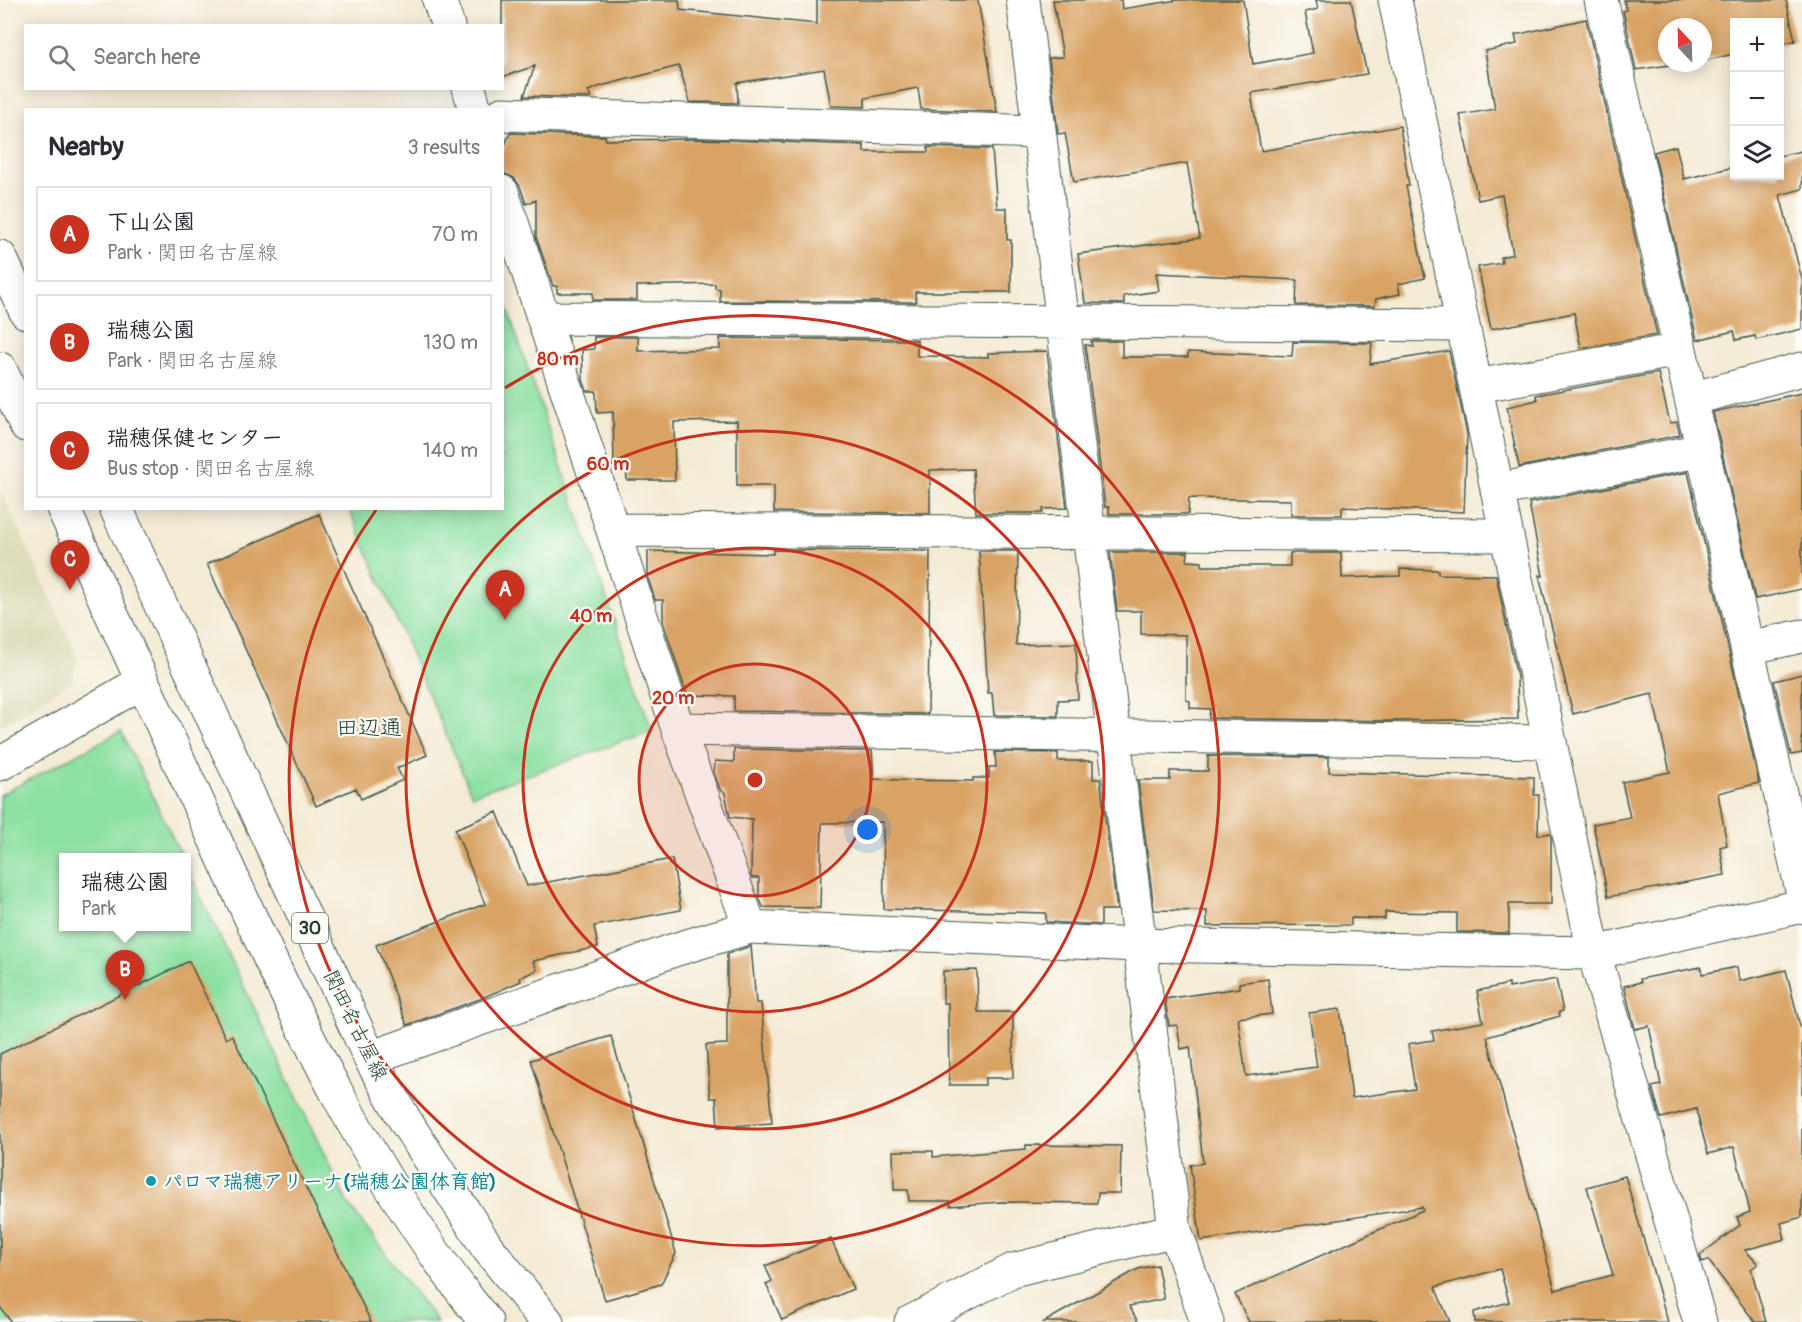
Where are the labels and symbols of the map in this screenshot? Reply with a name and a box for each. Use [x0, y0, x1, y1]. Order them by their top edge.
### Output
north arrow [1658, 18, 1712, 72]
text: 80 m [537, 348, 579, 371]
text: 60 m [587, 453, 629, 476]
pin: C [50, 540, 90, 590]
pin: A [486, 570, 524, 620]
text: 40 m [570, 605, 612, 628]
text: 20 m [652, 687, 694, 710]
district label: 田辺通 [336, 714, 402, 742]
centre of rings [745, 770, 765, 790]
your location [853, 815, 882, 844]
road number: 30 [292, 913, 328, 943]
pin: B [106, 950, 144, 1000]
street label: 関田名古屋線 [318, 966, 393, 1085]
place label: パロマ瑞穂アリーナ(瑞穂公園体育館) [163, 1169, 496, 1194]
marker: パロマ瑞穂アリーナ(瑞穂公園体育館) [144, 1174, 158, 1188]

